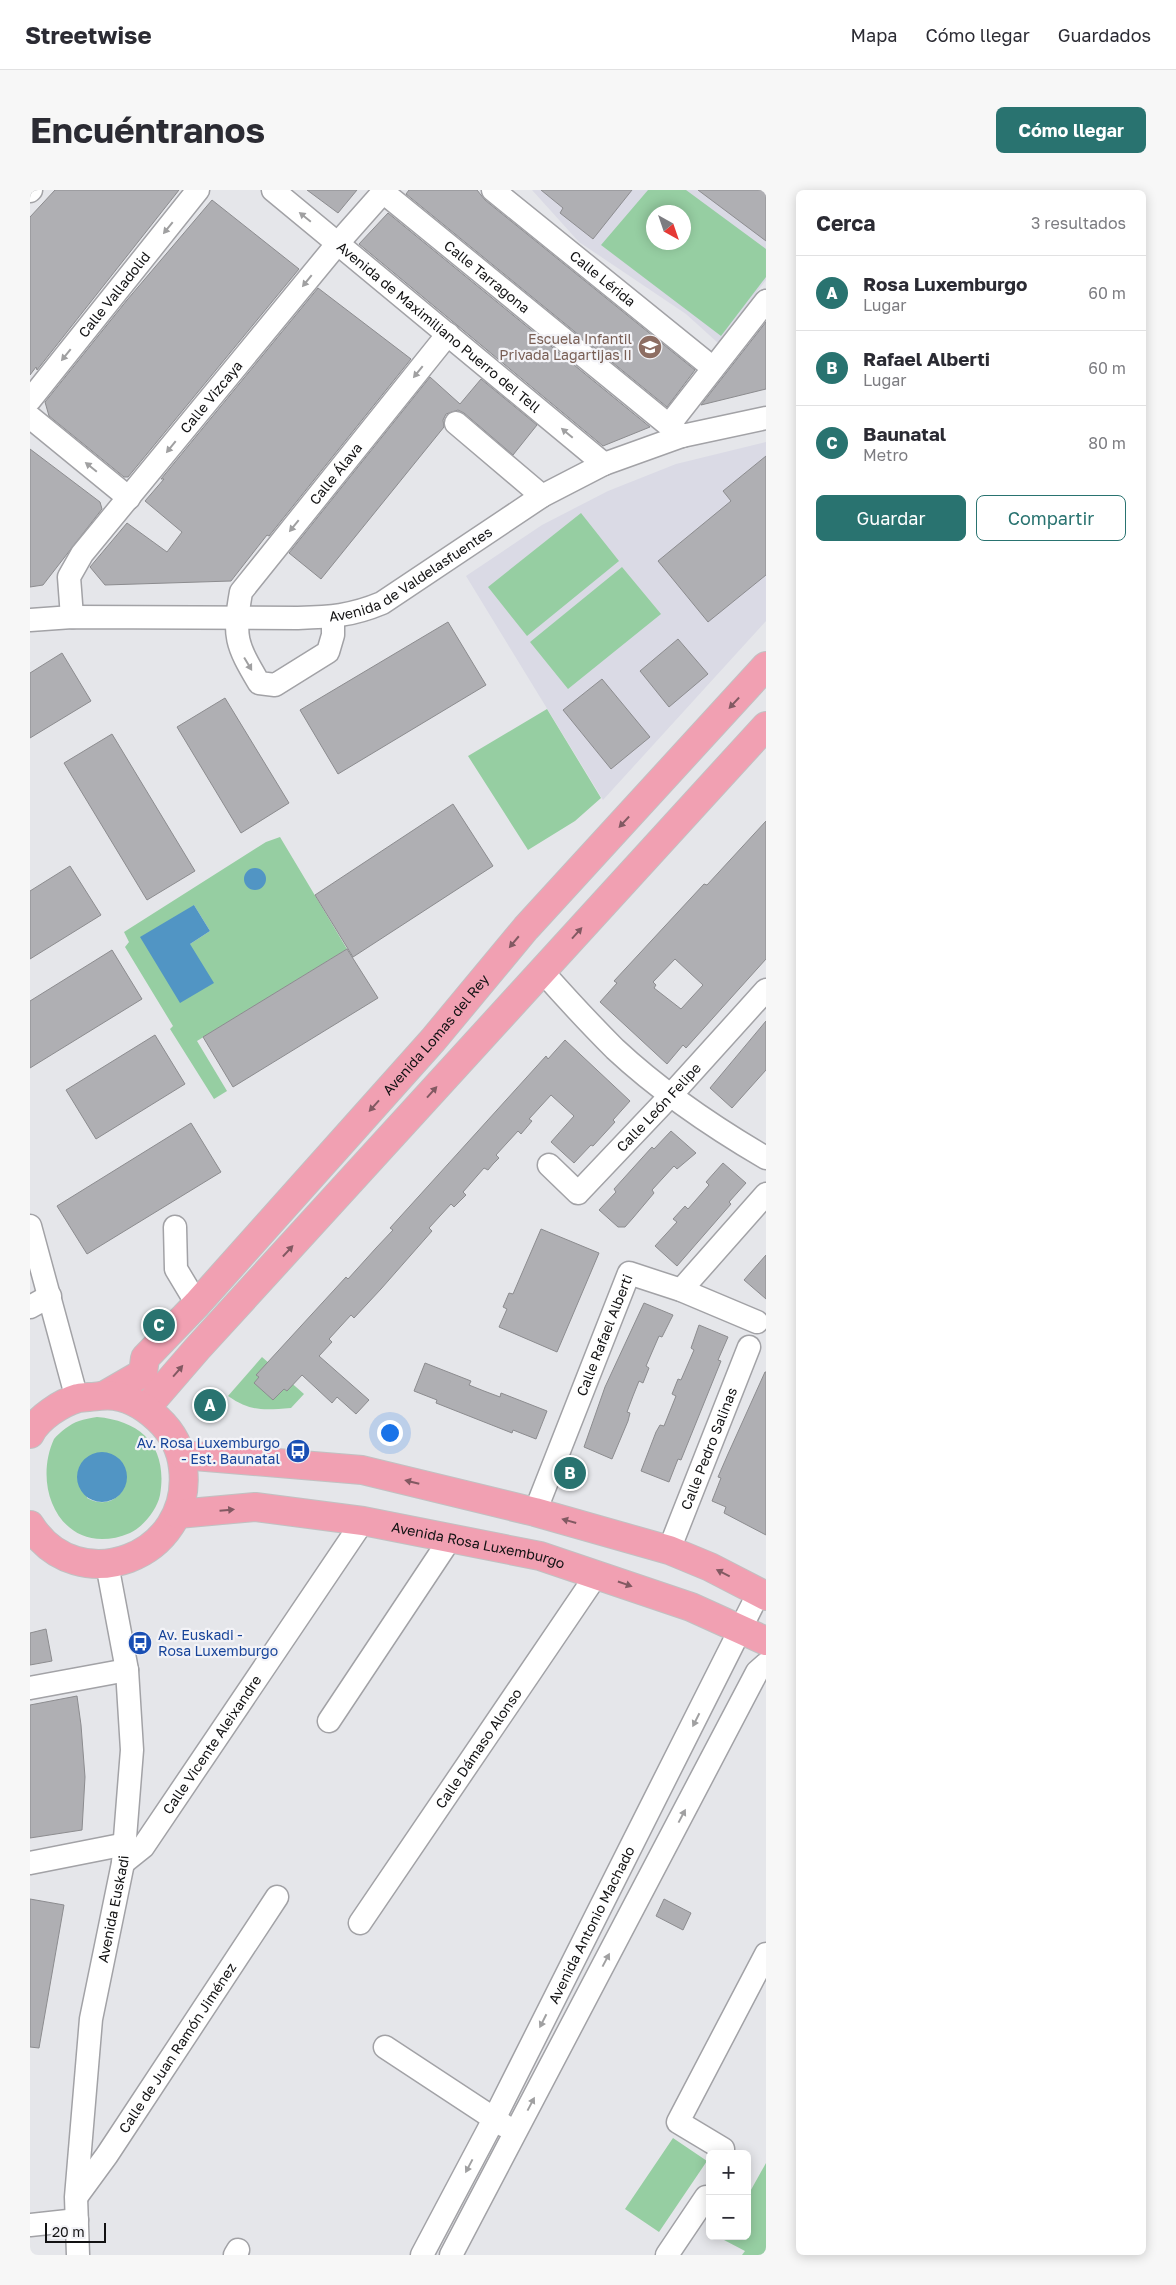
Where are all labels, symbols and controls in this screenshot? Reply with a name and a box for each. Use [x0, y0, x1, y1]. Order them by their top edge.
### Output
text: Streetwise [25, 20, 152, 49]
text: Mapa [851, 24, 897, 46]
text: Cómo llegar [925, 24, 1030, 46]
text: Guardados [1058, 24, 1151, 46]
button: Cómo llegar [996, 107, 1146, 153]
text: Encuéntranos [30, 109, 265, 151]
north arrow [646, 205, 691, 250]
text: Cerca [816, 210, 875, 236]
one-way arrow [299, 211, 312, 222]
text: 3 resultados [1031, 213, 1126, 233]
one-way arrow [162, 221, 173, 234]
street label: Calle Tarragona [441, 236, 533, 316]
street label: Avenida de Maximiliano Puerro del Tell [334, 238, 544, 416]
street label: Calle Lérida [567, 247, 639, 310]
street label: Calle Valladolid [74, 248, 153, 341]
text: Rosa Luxemburgo [863, 272, 1027, 295]
one-way arrow [302, 274, 313, 287]
text: A [826, 283, 838, 303]
text: 60 m [1088, 283, 1126, 303]
text: Lugar [863, 295, 907, 315]
place label: Escuela Infantil Privada Lagartijas II [499, 330, 632, 363]
school or university icon: Escuela Infantil Privada Lagartijas II [637, 334, 663, 360]
text: Rafael Alberti [863, 347, 990, 370]
one-way arrow [60, 348, 71, 361]
street label: Calle Vizcaya [176, 357, 246, 436]
text: B [826, 358, 838, 378]
text: 60 m [1088, 358, 1126, 378]
one-way arrow [412, 366, 423, 379]
text: Lugar [863, 370, 907, 390]
text: Baunatal [863, 422, 946, 445]
one-way arrow [561, 428, 574, 439]
text: C [826, 433, 838, 453]
text: 80 m [1088, 433, 1126, 453]
street label: Calle Álava [305, 439, 365, 508]
one-way arrow [165, 441, 176, 454]
text: Metro [863, 445, 908, 465]
one-way arrow [85, 462, 98, 473]
button: Guardar [816, 495, 966, 541]
button: Compartir [976, 495, 1126, 541]
one-way arrow [288, 519, 299, 532]
street label: Avenida de Valdelasfuentes [328, 523, 495, 624]
one-way arrow [244, 658, 253, 671]
one-way arrow [728, 696, 740, 708]
one-way arrow [618, 816, 630, 828]
one-way arrow [571, 928, 583, 940]
one-way arrow [509, 936, 520, 949]
street label: Avenida Lomas del Rey [379, 970, 492, 1098]
street label: Calle León Felipe [613, 1059, 704, 1155]
one-way arrow [427, 1086, 438, 1099]
one-way arrow [368, 1099, 380, 1111]
one-way arrow [282, 1246, 294, 1258]
street label: Calle Rafael Alberti [572, 1272, 636, 1398]
pin: C [143, 1306, 175, 1344]
one-way arrow [172, 1365, 183, 1378]
street label: Calle Pedro Salinas [677, 1385, 740, 1512]
pin: A [194, 1386, 226, 1424]
your location [377, 1420, 403, 1446]
place label: Av. Rosa Luxemburgo - Est. Baunatal [137, 1434, 280, 1467]
bus stop icon: Av. Rosa Luxemburgo - Est. Baunatal [285, 1438, 311, 1464]
pin: B [554, 1454, 586, 1492]
one-way arrow [404, 1478, 419, 1486]
one-way arrow [219, 1505, 235, 1513]
one-way arrow [561, 1517, 576, 1525]
street label: Avenida Rosa Luxemburgo [390, 1518, 567, 1572]
one-way arrow [715, 1569, 730, 1577]
one-way arrow [618, 1580, 633, 1588]
place label: Av. Euskadi - Rosa Luxemburgo [158, 1626, 278, 1659]
bus stop icon: Av. Euskadi - Rosa Luxemburgo [127, 1630, 153, 1656]
street label: Calle Vicente Aleixandre [159, 1672, 265, 1817]
street label: Calle Dámaso Alonso [431, 1685, 525, 1812]
one-way arrow [692, 1713, 700, 1728]
one-way arrow [678, 1809, 686, 1823]
street label: Avenida Antonio Machado [544, 1843, 638, 2006]
street label: Avenida Euskadi [94, 1855, 132, 1964]
one-way arrow [602, 1952, 610, 1967]
street label: Calle de Juan Ramón Jiménez [115, 1959, 239, 2136]
one-way arrow [539, 2014, 547, 2029]
one-way arrow [527, 2096, 535, 2111]
map controls [706, 2150, 751, 2240]
button: + [706, 2150, 751, 2195]
one-way arrow [465, 2159, 473, 2173]
button: − [706, 2195, 751, 2240]
scale bar [45, 2220, 106, 2243]
text: 20 m [52, 2223, 85, 2240]

